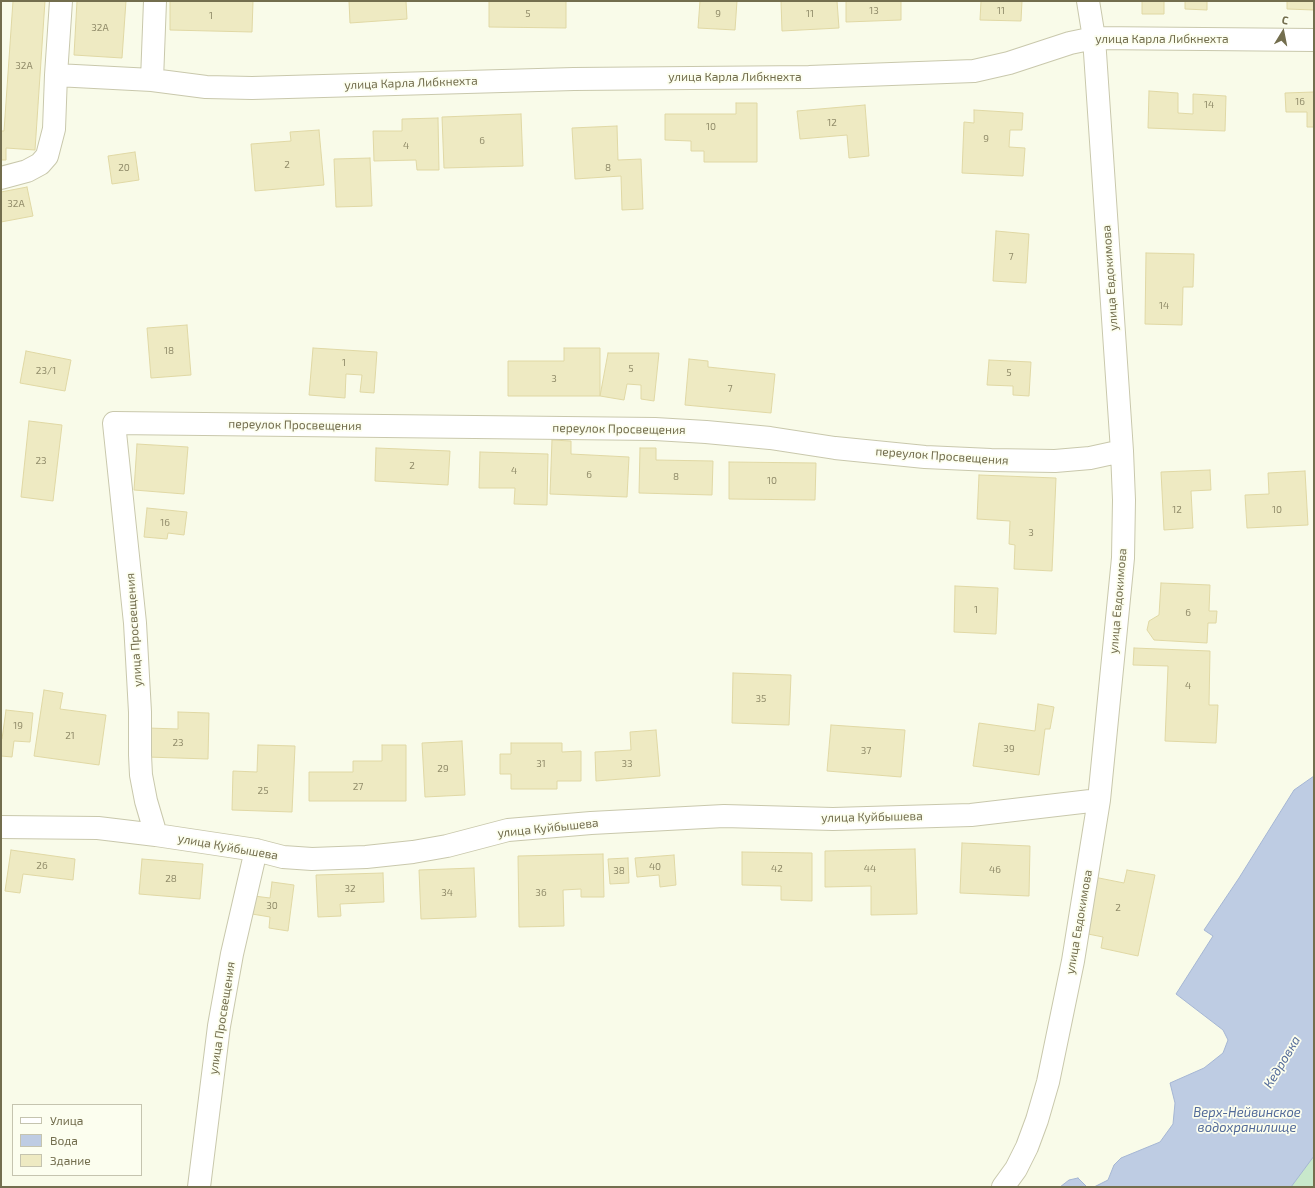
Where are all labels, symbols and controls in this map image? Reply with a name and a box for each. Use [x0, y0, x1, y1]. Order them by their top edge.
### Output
house number: 13 [869, 5, 879, 17]
house number: 11 [997, 5, 1005, 17]
house number: 5 [525, 8, 531, 20]
house number: 9 [715, 8, 721, 20]
house number: 11 [806, 8, 814, 20]
house number: 1 [209, 10, 213, 22]
north arrow [1263, 12, 1303, 52]
text: С [1281, 13, 1289, 27]
house number: 32А [91, 22, 109, 34]
street label: улица Карла Либкнехта [1095, 32, 1229, 46]
house number: 32А [15, 60, 33, 72]
street label: улица Карла Либкнехта [668, 70, 802, 84]
street label: улица Карла Либкнехта [344, 73, 478, 93]
house number: 16 [1295, 96, 1305, 108]
house number: 14 [1204, 99, 1214, 111]
house number: 12 [827, 117, 837, 129]
house number: 10 [706, 121, 716, 133]
house number: 9 [983, 133, 989, 145]
house number: 6 [479, 135, 485, 147]
house number: 4 [403, 140, 409, 152]
house number: 2 [284, 159, 290, 171]
house number: 20 [118, 162, 130, 174]
house number: 8 [605, 162, 611, 174]
house number: 32А [7, 198, 25, 210]
street label: улица Евдокимова [1099, 225, 1121, 331]
house number: 7 [1008, 251, 1014, 263]
house number: 14 [1159, 300, 1169, 312]
house number: 18 [164, 345, 174, 357]
house number: 1 [342, 357, 346, 369]
house number: 5 [628, 363, 634, 375]
house number: 23/1 [36, 365, 56, 377]
house number: 5 [1006, 367, 1012, 379]
house number: 3 [551, 373, 557, 385]
house number: 7 [727, 383, 733, 395]
street label: переулок Просвещения [228, 417, 362, 433]
street label: переулок Просвещения [552, 421, 686, 437]
street label: переулок Просвещения [875, 444, 1009, 468]
house number: 23 [35, 455, 47, 467]
house number: 2 [409, 460, 415, 472]
house number: 4 [511, 465, 517, 477]
house number: 6 [586, 469, 592, 481]
house number: 8 [673, 471, 679, 483]
house number: 10 [767, 475, 777, 487]
house number: 12 [1172, 504, 1182, 516]
house number: 10 [1272, 504, 1282, 516]
house number: 16 [160, 517, 170, 529]
house number: 3 [1028, 527, 1034, 539]
street label: улица Евдокимова [1106, 548, 1130, 654]
street label: улица Просвещения [123, 573, 145, 687]
house number: 1 [974, 604, 978, 616]
house number: 6 [1185, 607, 1191, 619]
house number: 4 [1185, 680, 1191, 692]
house number: 35 [756, 693, 766, 705]
house number: 19 [13, 720, 23, 732]
house number: 21 [65, 730, 75, 742]
house number: 23 [172, 737, 184, 749]
house number: 39 [1003, 743, 1015, 755]
house number: 37 [861, 745, 871, 757]
house number: 31 [536, 758, 546, 770]
house number: 33 [621, 758, 633, 770]
house number: 29 [437, 763, 449, 775]
house number: 27 [353, 781, 363, 793]
house number: 25 [258, 785, 268, 797]
street label: улица Куйбышева [821, 809, 923, 825]
street label: улица Куйбышева [497, 816, 599, 840]
street label: улица Куйбышева [177, 831, 279, 863]
house number: 26 [36, 860, 48, 872]
house number: 40 [649, 861, 661, 873]
house number: 42 [771, 863, 783, 875]
house number: 44 [864, 863, 876, 875]
house number: 46 [989, 864, 1001, 876]
house number: 38 [613, 865, 625, 877]
street label: улица Евдокимова [1063, 869, 1095, 975]
house number: 28 [165, 873, 177, 885]
house number: 32 [344, 883, 356, 895]
house number: 34 [441, 887, 453, 899]
house number: 36 [535, 887, 547, 899]
house number: 30 [266, 900, 278, 912]
house number: 2 [1115, 902, 1121, 914]
street label: улица Просвещения [206, 961, 238, 1075]
water label: Кедровка [1260, 1033, 1304, 1091]
legend [12, 1104, 142, 1176]
water label: Верх-Нейвинское водохранилище [1193, 1105, 1301, 1136]
text: Улица [50, 1113, 83, 1127]
text: Вода [50, 1133, 78, 1147]
text: Здание [50, 1153, 91, 1167]

